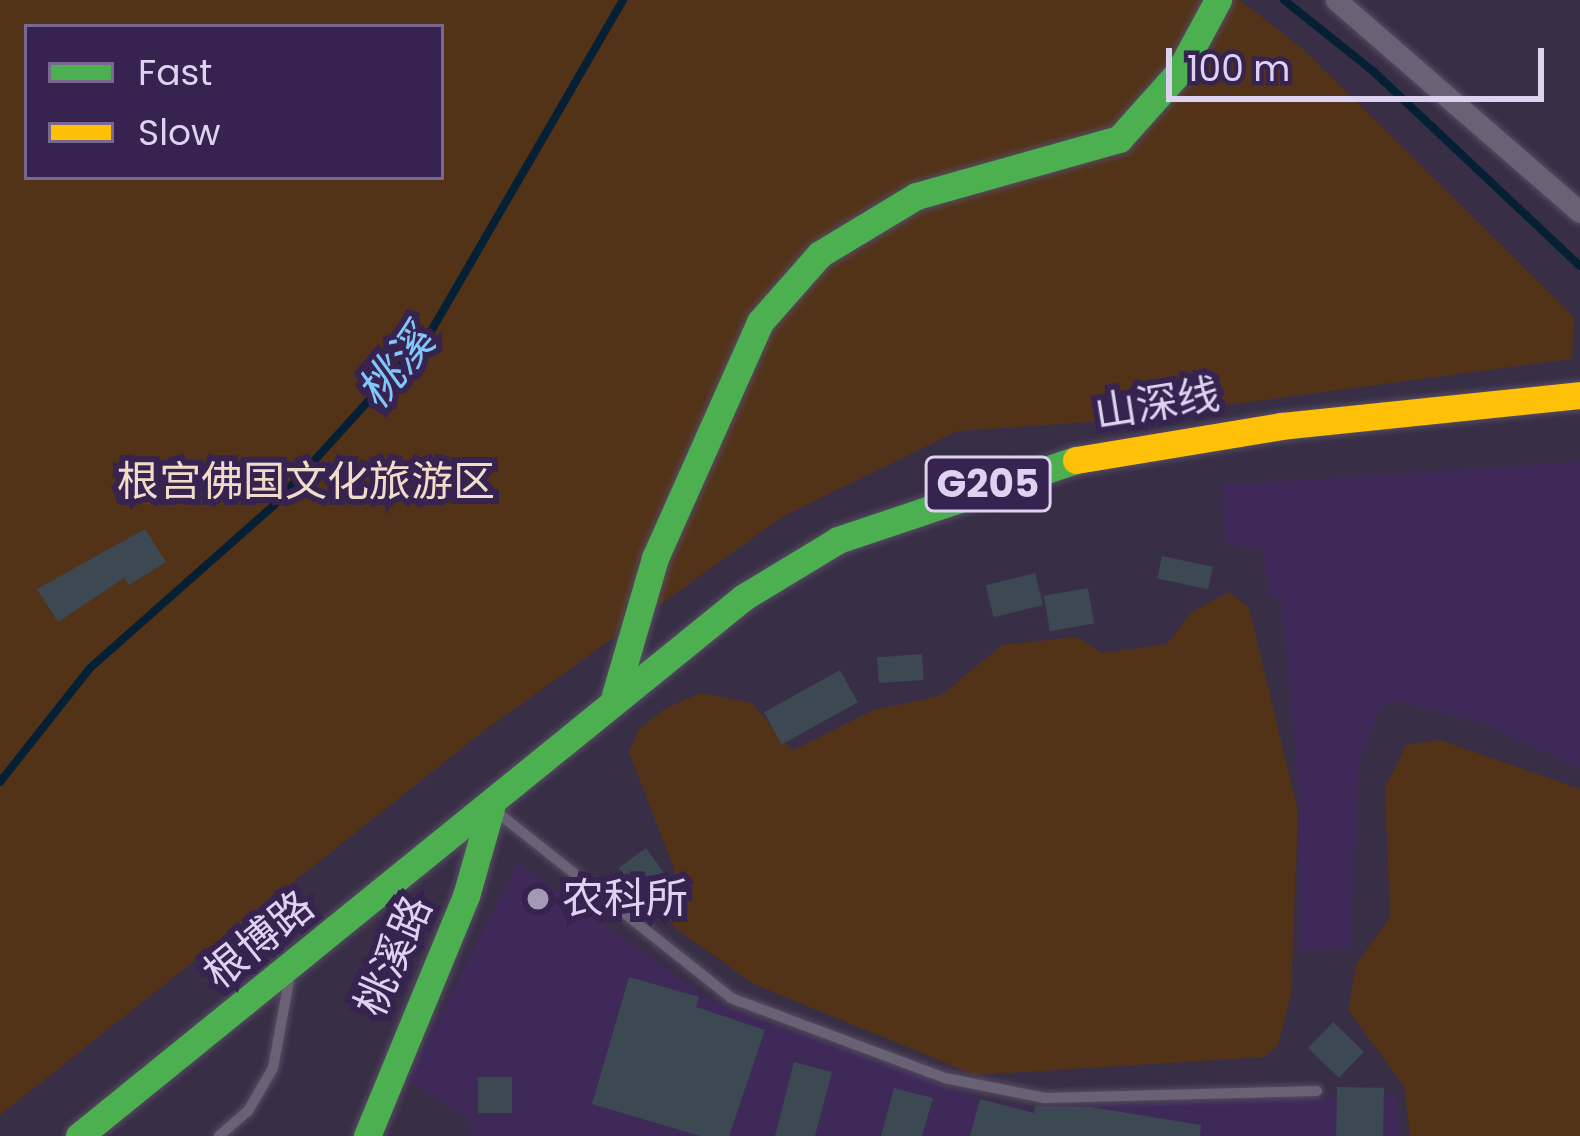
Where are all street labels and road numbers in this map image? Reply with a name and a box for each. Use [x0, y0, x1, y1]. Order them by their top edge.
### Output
street label: 山深线 [1091, 369, 1223, 439]
road number: G205 [922, 451, 1054, 517]
street label: 根博路 [194, 881, 324, 999]
street label: 桃溪路 [345, 888, 443, 1024]

